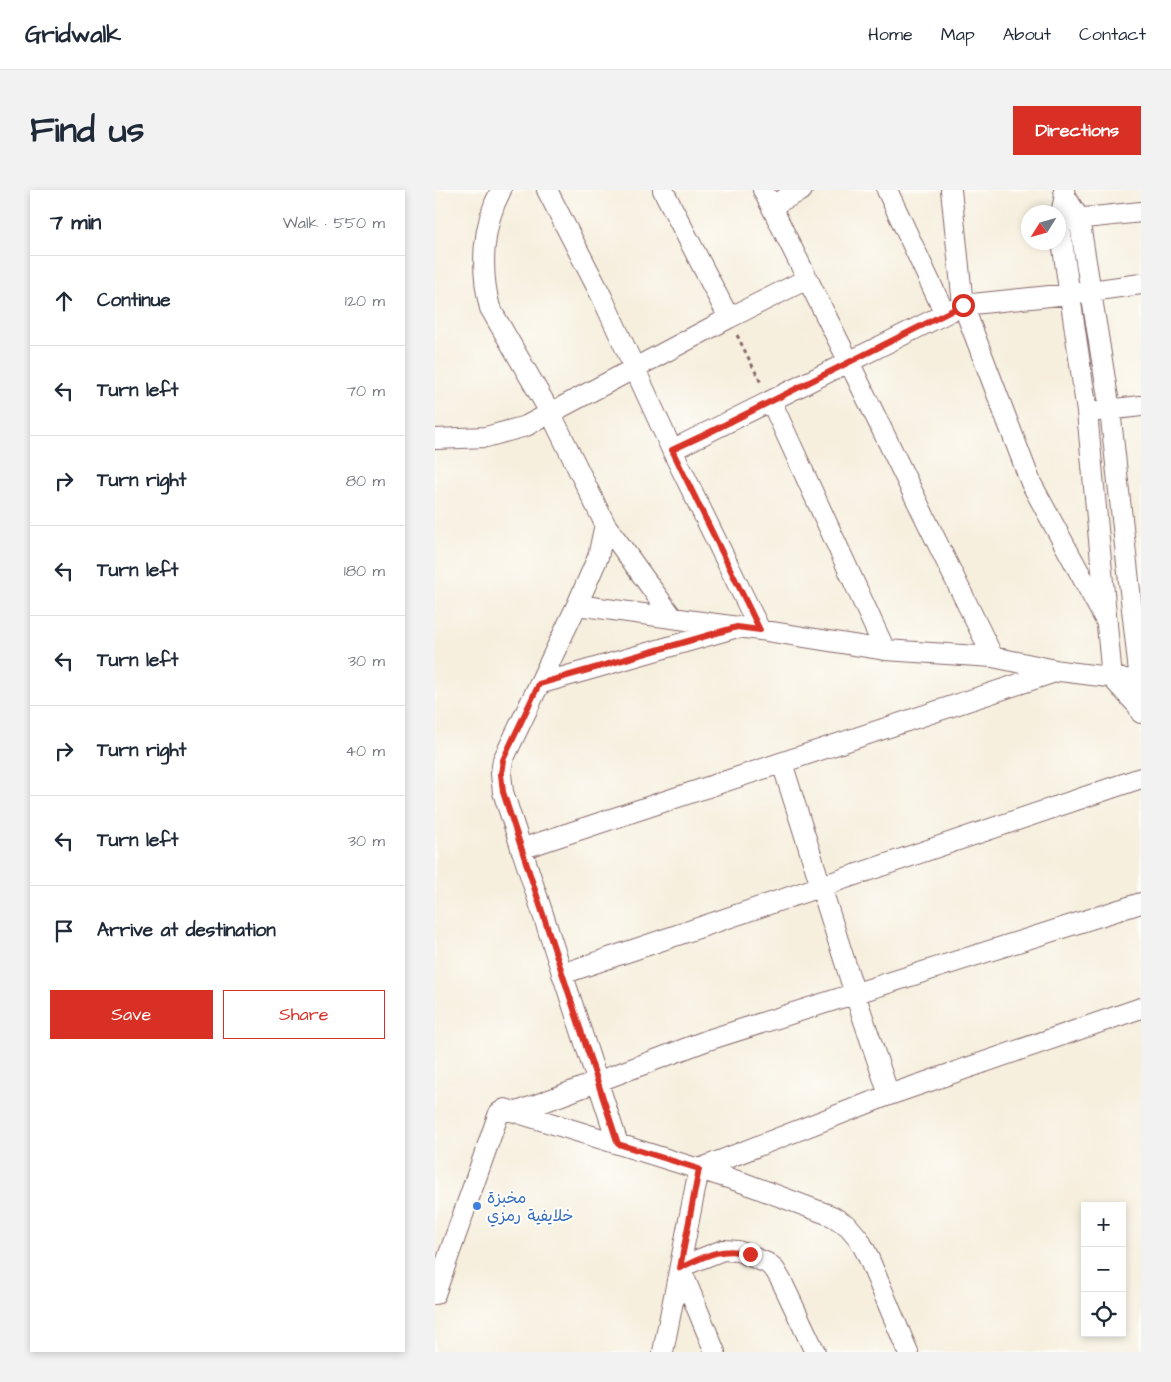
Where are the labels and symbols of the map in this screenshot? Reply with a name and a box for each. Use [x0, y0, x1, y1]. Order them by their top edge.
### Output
north arrow [1021, 205, 1066, 250]
route start [952, 294, 975, 317]
place label: مخبزة خلايفية رمزي [487, 1187, 573, 1227]
marker: مخبزة خلايفية رمزي [471, 1200, 483, 1212]
route end [739, 1243, 762, 1266]

